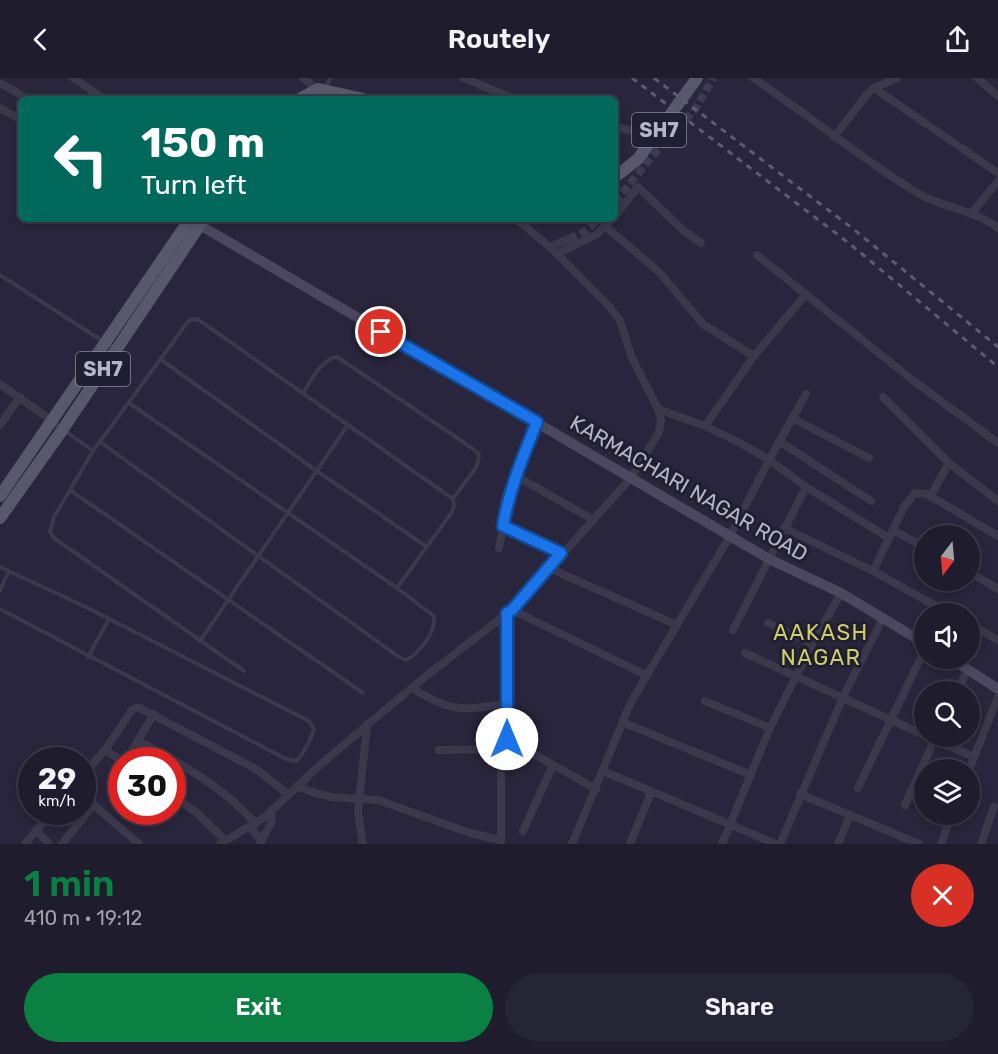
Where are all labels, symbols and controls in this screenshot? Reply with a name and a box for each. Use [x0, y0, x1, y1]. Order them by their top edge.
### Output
icon: back [24, 23, 57, 56]
text: Routely [448, 23, 550, 55]
icon: share [941, 23, 974, 56]
road number: SH7 [632, 113, 686, 147]
text: 150 m [141, 118, 265, 168]
icon: left [42, 120, 120, 198]
text: Turn left [141, 169, 246, 201]
pin [355, 306, 406, 357]
icon: arrive [364, 315, 397, 348]
road number: SH7 [76, 352, 130, 386]
street label: KARMACHARI NAGAR ROAD [566, 410, 812, 566]
north arrow [914, 525, 980, 591]
map controls [914, 525, 980, 825]
button: sound [914, 603, 980, 669]
district label: AAKASH NAGAR [773, 619, 869, 671]
button: search [914, 681, 980, 747]
position arrow [475, 707, 539, 771]
speed limit sign: 30 [108, 747, 186, 825]
button: layers [914, 759, 980, 825]
text: 29 [38, 761, 76, 797]
text: km/h [38, 792, 76, 810]
text: 1 min [24, 862, 115, 905]
button: close [911, 864, 974, 927]
text: 410 m · 19:12 [24, 906, 142, 930]
button: Exit [24, 973, 493, 1042]
button: Share [505, 973, 974, 1042]

